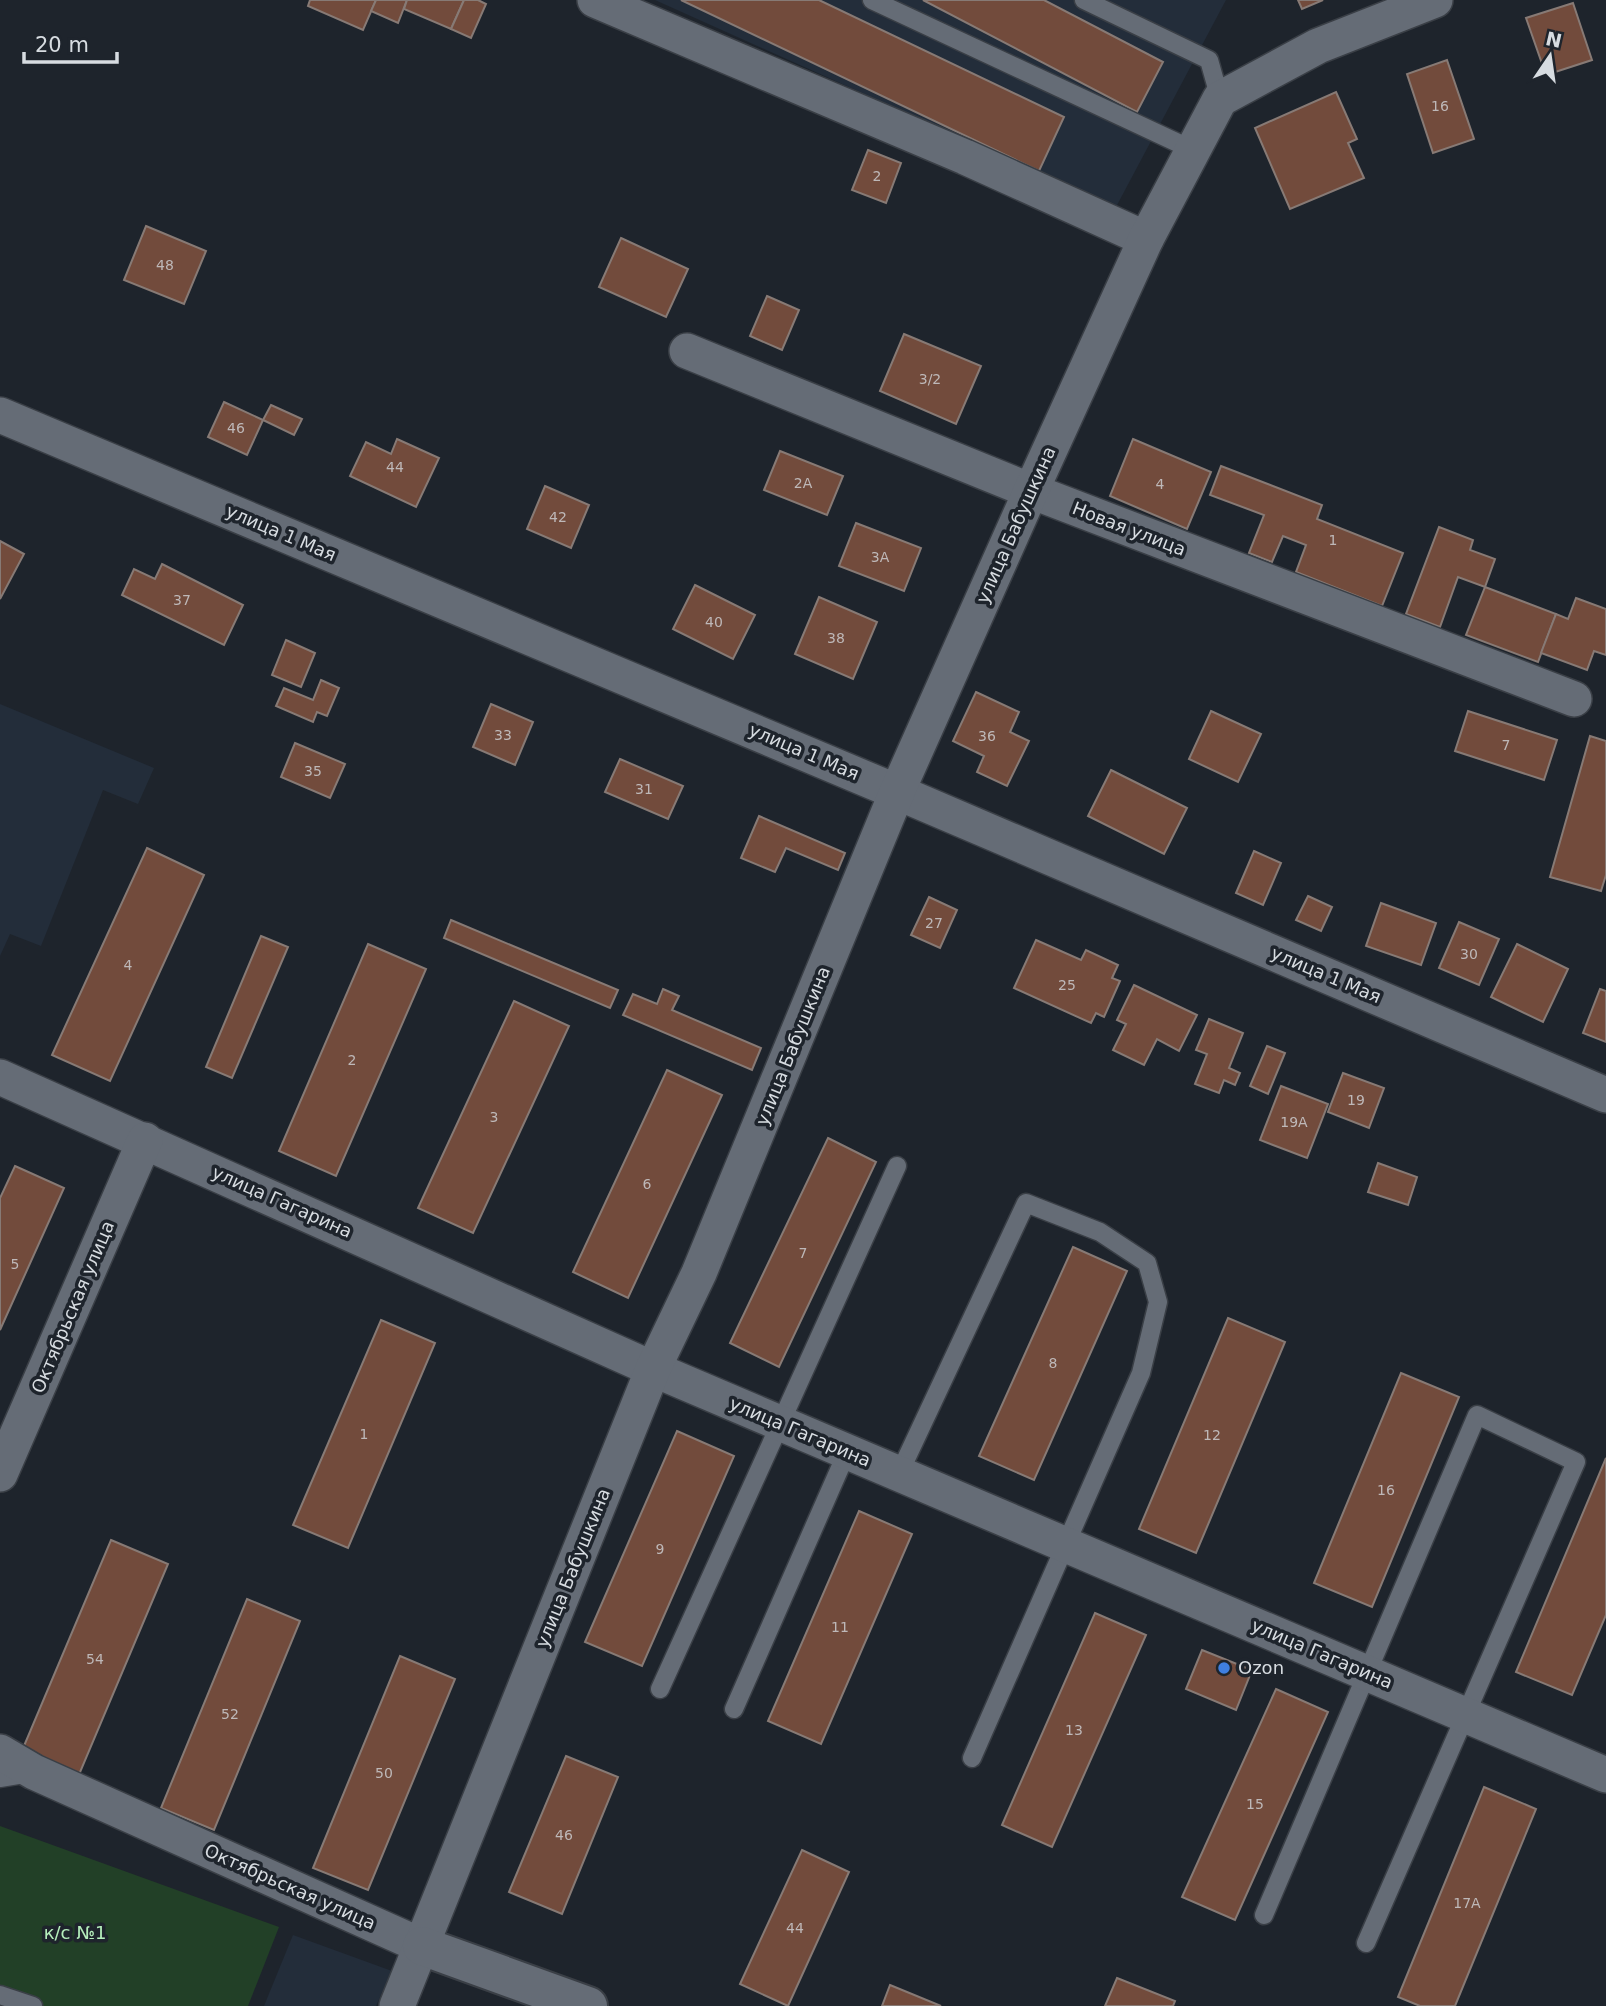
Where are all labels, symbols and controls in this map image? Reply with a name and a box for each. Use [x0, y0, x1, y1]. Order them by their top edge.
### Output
scale bar [24, 21, 117, 65]
north arrow [1515, 21, 1585, 91]
text: N [1544, 27, 1564, 52]
text: 20 m [35, 33, 89, 57]
house number: 16 [1431, 98, 1449, 114]
house number: 2 [873, 168, 881, 184]
house number: 48 [156, 257, 174, 273]
house number: 3/2 [919, 371, 941, 387]
house number: 46 [227, 420, 245, 436]
street label: улица Бабушкина [971, 443, 1060, 607]
house number: 44 [386, 459, 404, 475]
house number: 2А [794, 475, 813, 491]
house number: 4 [1156, 476, 1165, 492]
street label: Новая улица [1069, 497, 1189, 560]
street label: улица 1 Мая [223, 500, 339, 565]
house number: 42 [549, 509, 567, 525]
house number: 1 [1329, 532, 1337, 548]
house number: 3А [871, 549, 890, 565]
house number: 37 [173, 592, 191, 608]
house number: 40 [705, 614, 723, 630]
house number: 38 [827, 630, 845, 646]
street label: улица 1 Мая [746, 719, 862, 784]
house number: 33 [494, 727, 512, 743]
house number: 36 [978, 728, 996, 744]
house number: 7 [1502, 737, 1510, 753]
house number: 35 [304, 763, 322, 779]
house number: 31 [635, 781, 653, 797]
house number: 27 [925, 915, 943, 931]
street label: улица 1 Мая [1268, 942, 1384, 1007]
house number: 30 [1460, 946, 1478, 962]
house number: 4 [124, 957, 133, 973]
street label: улица Бабушкина [751, 963, 834, 1128]
house number: 25 [1058, 977, 1076, 993]
house number: 2 [348, 1052, 356, 1068]
house number: 19 [1347, 1092, 1365, 1108]
house number: 3 [490, 1109, 498, 1125]
house number: 19А [1280, 1114, 1308, 1130]
street label: улица Гагарина [209, 1161, 356, 1242]
house number: 6 [643, 1176, 652, 1192]
street label: Октябрьская улица [27, 1218, 118, 1396]
house number: 7 [799, 1245, 807, 1261]
house number: 5 [11, 1256, 19, 1272]
house number: 8 [1049, 1355, 1057, 1371]
street label: улица Гагарина [726, 1392, 874, 1471]
house number: 1 [360, 1426, 368, 1442]
house number: 12 [1203, 1427, 1221, 1443]
house number: 16 [1377, 1482, 1395, 1498]
street label: улица Бабушкина [531, 1485, 614, 1650]
house number: 9 [656, 1541, 664, 1557]
street label: улица Гагарина [1248, 1614, 1396, 1693]
house number: 11 [831, 1619, 849, 1635]
house number: 54 [86, 1651, 104, 1667]
place label: Ozon [1238, 1657, 1284, 1678]
marker: Ozon [1216, 1660, 1232, 1676]
house number: 52 [221, 1706, 239, 1722]
house number: 13 [1065, 1722, 1083, 1738]
house number: 50 [375, 1765, 393, 1781]
house number: 15 [1246, 1796, 1264, 1812]
house number: 46 [555, 1827, 573, 1843]
street label: Октябрьская улица [201, 1839, 379, 1934]
house number: 17А [1453, 1895, 1481, 1911]
house number: 44 [786, 1920, 804, 1936]
park label: к/с №1 [44, 1922, 106, 1943]

